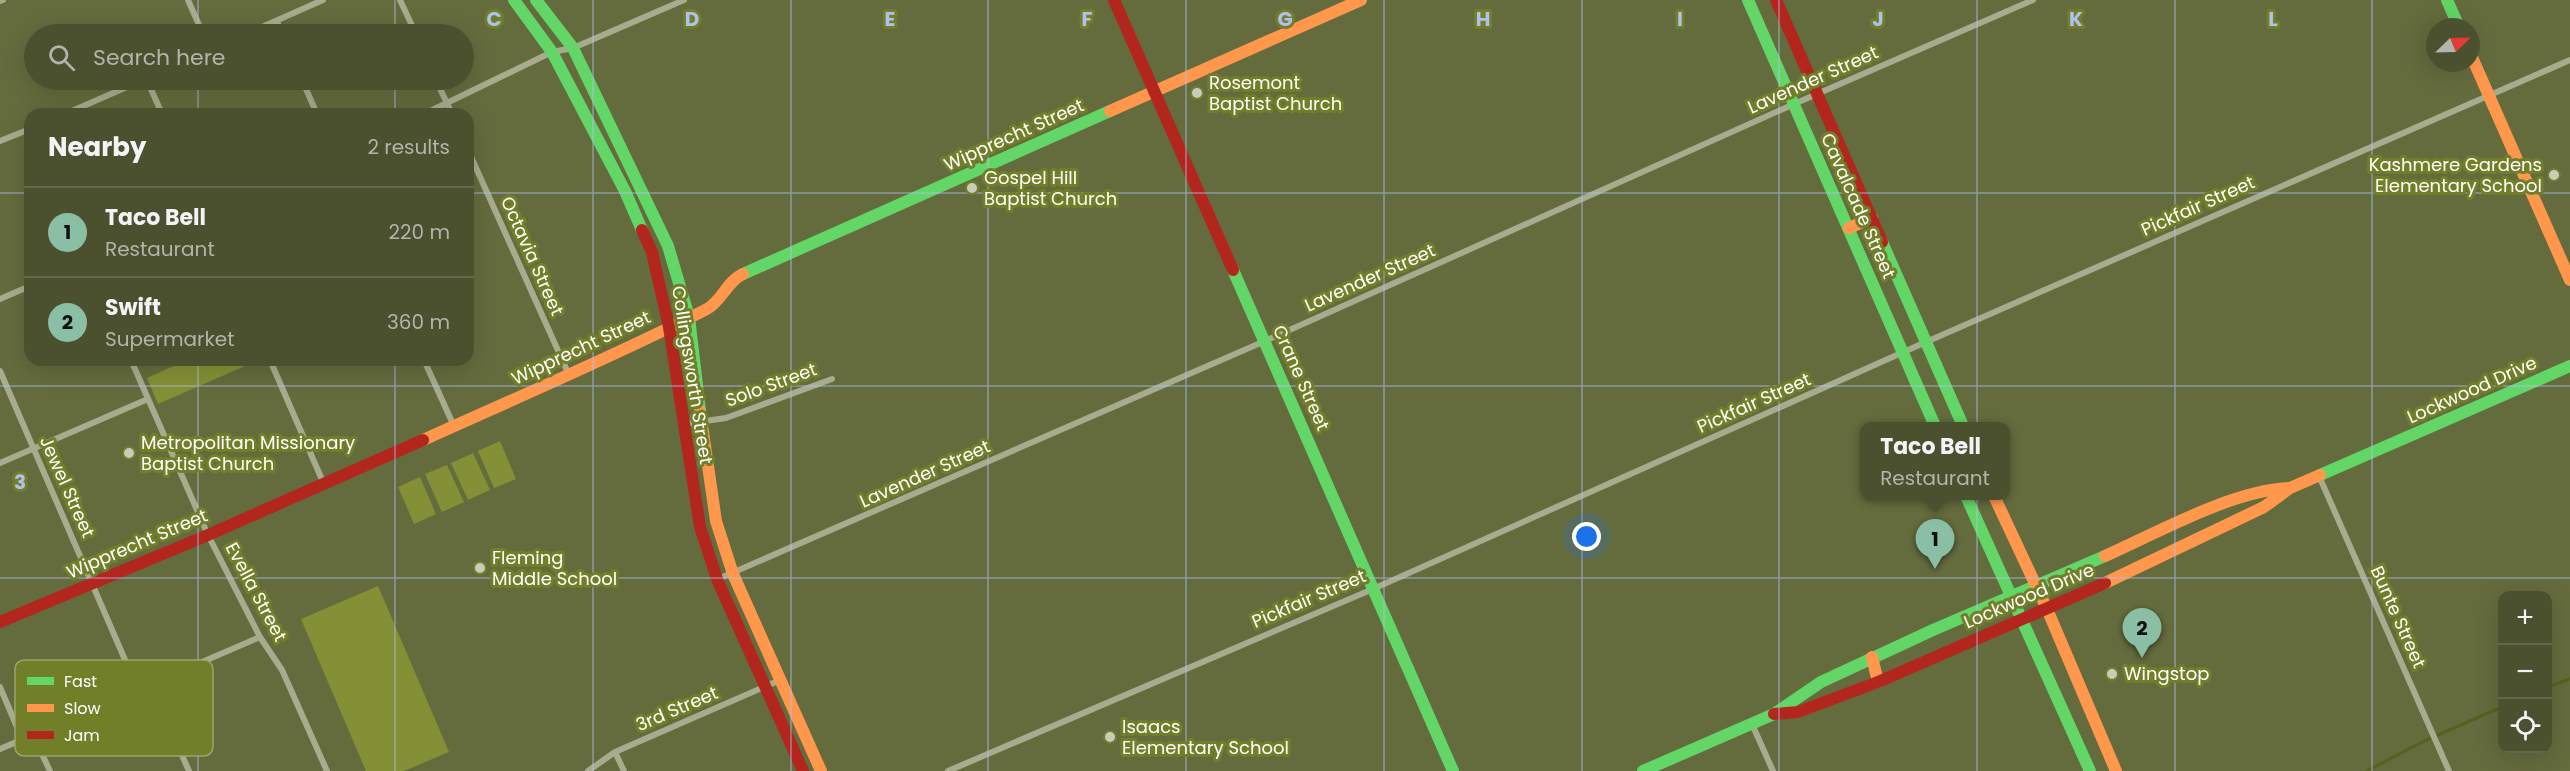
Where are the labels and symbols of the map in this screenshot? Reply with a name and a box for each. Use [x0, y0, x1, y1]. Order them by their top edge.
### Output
text: C [486, 5, 502, 33]
text: D [685, 5, 699, 33]
text: E [885, 5, 895, 33]
text: F [1082, 5, 1093, 33]
text: G [1277, 5, 1293, 33]
text: H [1476, 5, 1490, 33]
text: I [1677, 5, 1683, 33]
text: J [1872, 5, 1884, 33]
text: K [2069, 5, 2083, 33]
text: L [2268, 5, 2278, 33]
north arrow [2426, 18, 2480, 72]
street label: Lavender Street [1744, 40, 1882, 119]
place label: Rosemont Baptist Church [1209, 70, 1342, 116]
marker: Rosemont Baptist Church [1190, 86, 1204, 100]
street label: Wipprecht Street [940, 92, 1088, 177]
street label: Cavalcade Street [1815, 129, 1902, 282]
place label: Kashmere Gardens Elementary School [2369, 152, 2542, 198]
place label: Gospel Hill Baptist Church [984, 165, 1117, 211]
marker: Kashmere Gardens Elementary School [2547, 168, 2561, 182]
street label: Pickfair Street [2137, 169, 2259, 242]
marker: Gospel Hill Baptist Church [965, 181, 979, 195]
street label: Octavia Street [495, 192, 570, 319]
street label: Lavender Street [1301, 238, 1439, 317]
street label: Collingsworth Street [666, 284, 719, 466]
street label: Wipprecht Street [507, 304, 654, 391]
street label: Crane Street [1267, 321, 1336, 434]
street label: Lockwood Drive [2403, 350, 2541, 429]
street label: Solo Street [722, 356, 820, 413]
street label: Pickfair Street [1693, 366, 1815, 439]
place label: Metropolitan Missionary Baptist Church [141, 430, 355, 476]
street label: Jewel Street [34, 432, 101, 541]
street label: Lavender Street [856, 434, 994, 513]
marker: Metropolitan Missionary Baptist Church [122, 446, 136, 460]
text: 3 [14, 468, 26, 496]
street label: Wipprecht Street [63, 503, 211, 584]
pin: 1 [1916, 520, 1954, 569]
your location [1572, 522, 1601, 551]
street label: Evella Street [220, 538, 293, 646]
place label: Fleming Middle School [492, 545, 617, 591]
street label: Lockwood Drive [1960, 557, 2098, 634]
marker: Fleming Middle School [473, 561, 487, 575]
street label: Bunte Street [2365, 562, 2432, 672]
street label: Pickfair Street [1248, 563, 1370, 634]
pin: 2 [2122, 608, 2162, 658]
legend [15, 660, 213, 756]
place label: Wingstop [2124, 661, 2209, 686]
marker: Wingstop [2105, 667, 2119, 681]
text: Fast [64, 670, 97, 693]
street label: 3rd Street [632, 680, 722, 737]
text: Slow [64, 697, 101, 720]
place label: Isaacs Elementary School [1122, 714, 1289, 760]
text: Jam [64, 724, 100, 747]
marker: Isaacs Elementary School [1103, 730, 1117, 744]

